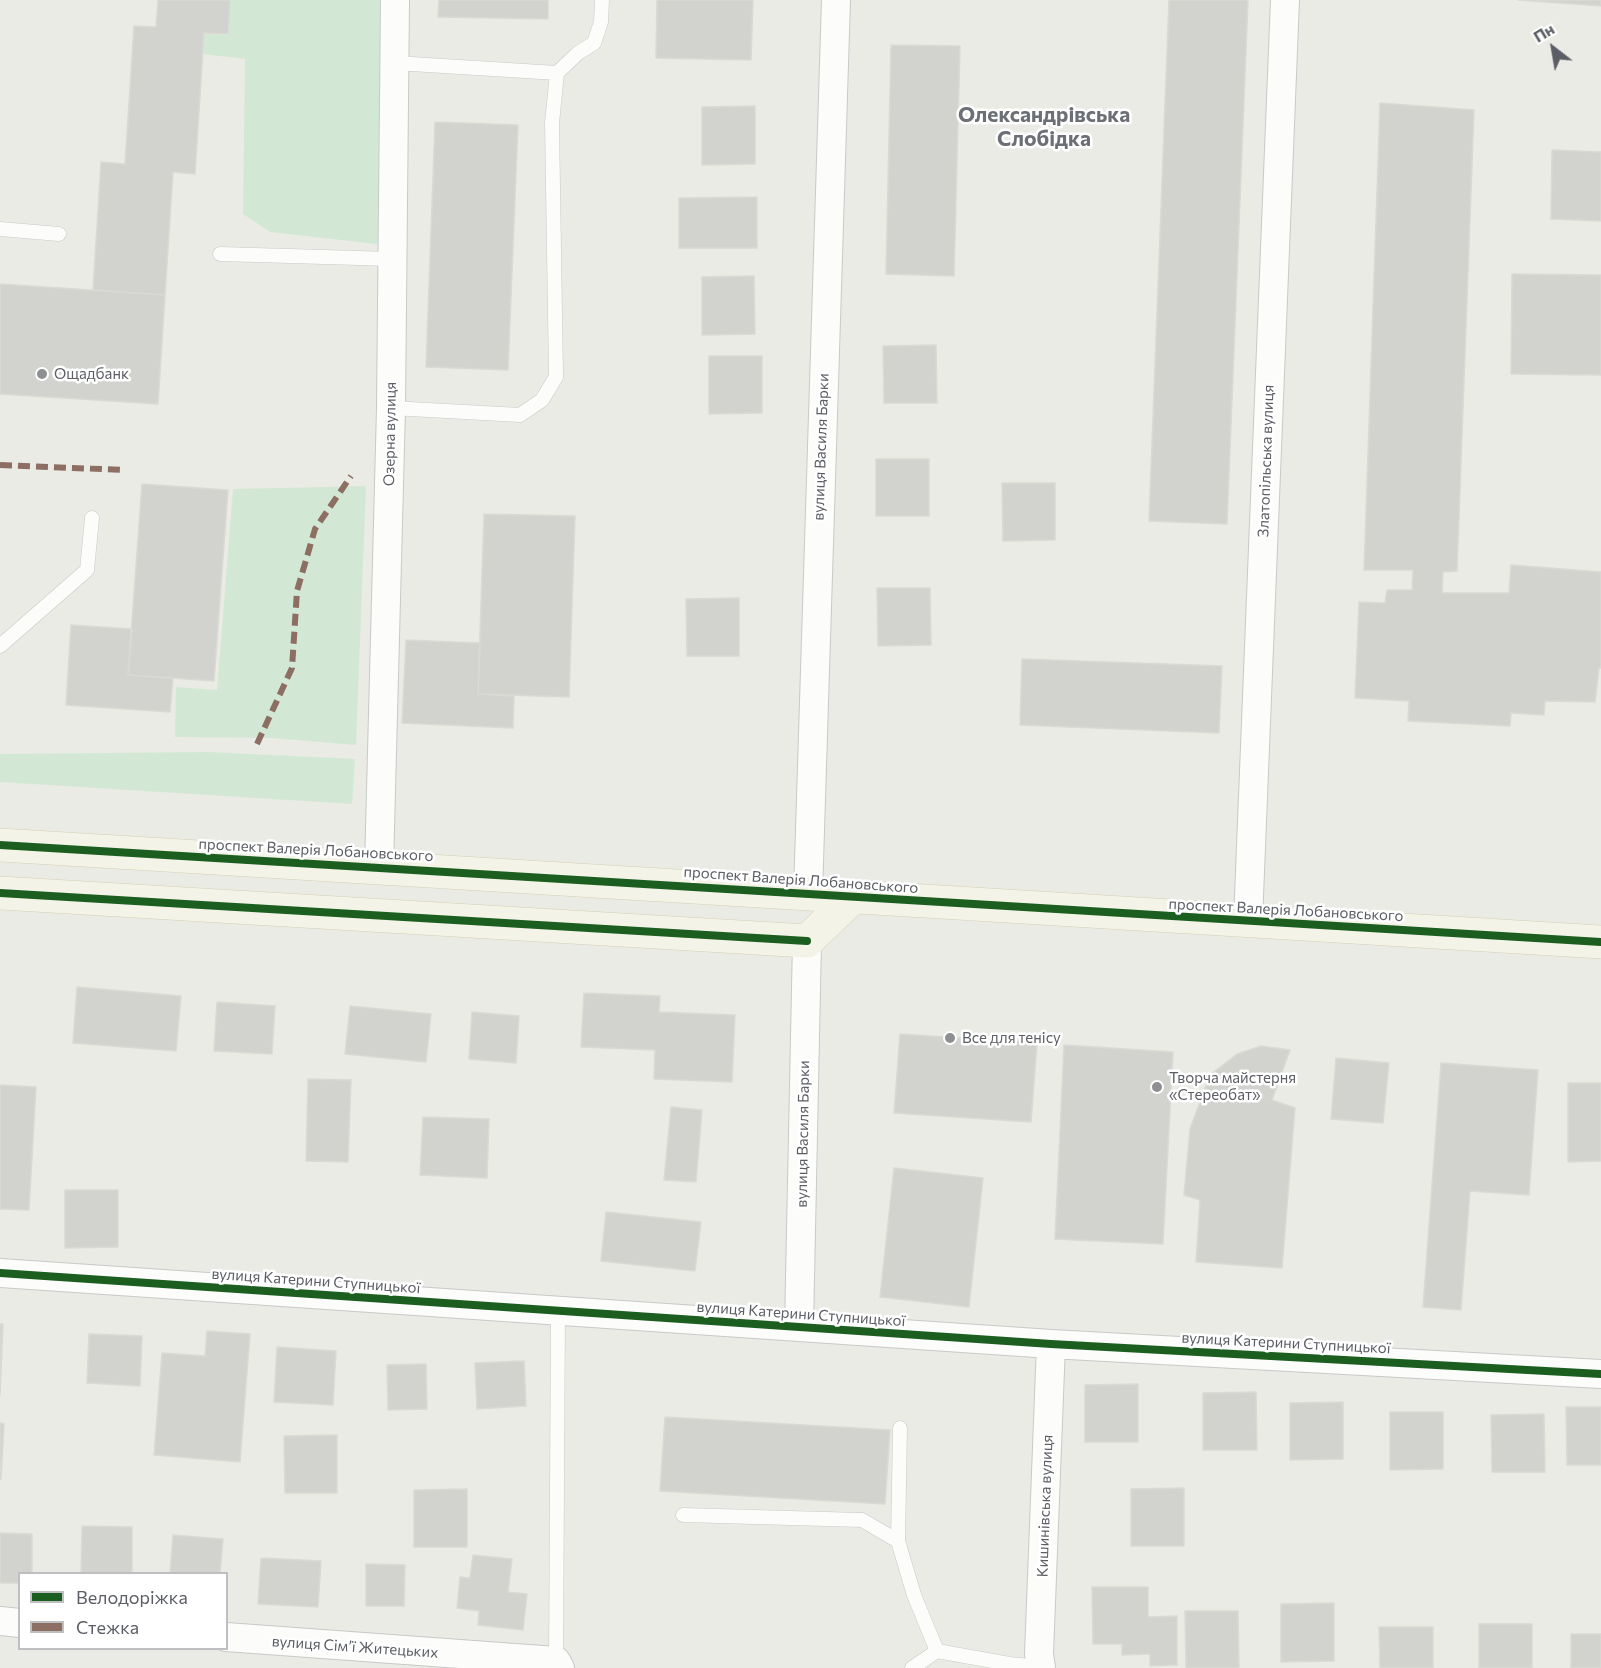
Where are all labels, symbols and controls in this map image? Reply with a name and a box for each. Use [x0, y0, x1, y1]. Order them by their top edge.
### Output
north arrow [1523, 18, 1583, 78]
text: Пн [1529, 19, 1557, 46]
district label: Олександрівська Слобідка [958, 102, 1130, 152]
place label: Ощадбанк [54, 365, 129, 383]
marker: Ощадбанк [35, 367, 49, 381]
street label: вулиця Василя Барки [809, 373, 833, 521]
street label: Озерна вулиця [380, 382, 400, 486]
street label: Златопільська вулиця [1254, 384, 1278, 538]
street label: проспект Валерія Лобановського [198, 835, 434, 865]
street label: проспект Валерія Лобановського [683, 863, 919, 897]
street label: проспект Валерія Лобановського [1168, 895, 1404, 925]
place label: Все для тенісу [962, 1029, 1061, 1047]
marker: Все для тенісу [943, 1031, 957, 1045]
street label: вулиця Василя Барки [793, 1060, 813, 1208]
place label: Творча майстерня «Стереобат» [1169, 1069, 1296, 1104]
marker: Творча майстерня «Стереобат» [1150, 1080, 1164, 1094]
street label: вулиця Катерини Ступницької [211, 1265, 421, 1297]
street label: вулиця Катерини Ступницької [696, 1298, 906, 1330]
street label: вулиця Катерини Ступницької [1181, 1329, 1391, 1357]
street label: Кишинівська вулиця [1034, 1434, 1056, 1578]
legend [18, 1572, 228, 1650]
text: Велодоріжка [76, 1586, 188, 1608]
text: Стежка [76, 1616, 139, 1638]
street label: вулиця Сімʼї Житецьких [271, 1632, 439, 1662]

